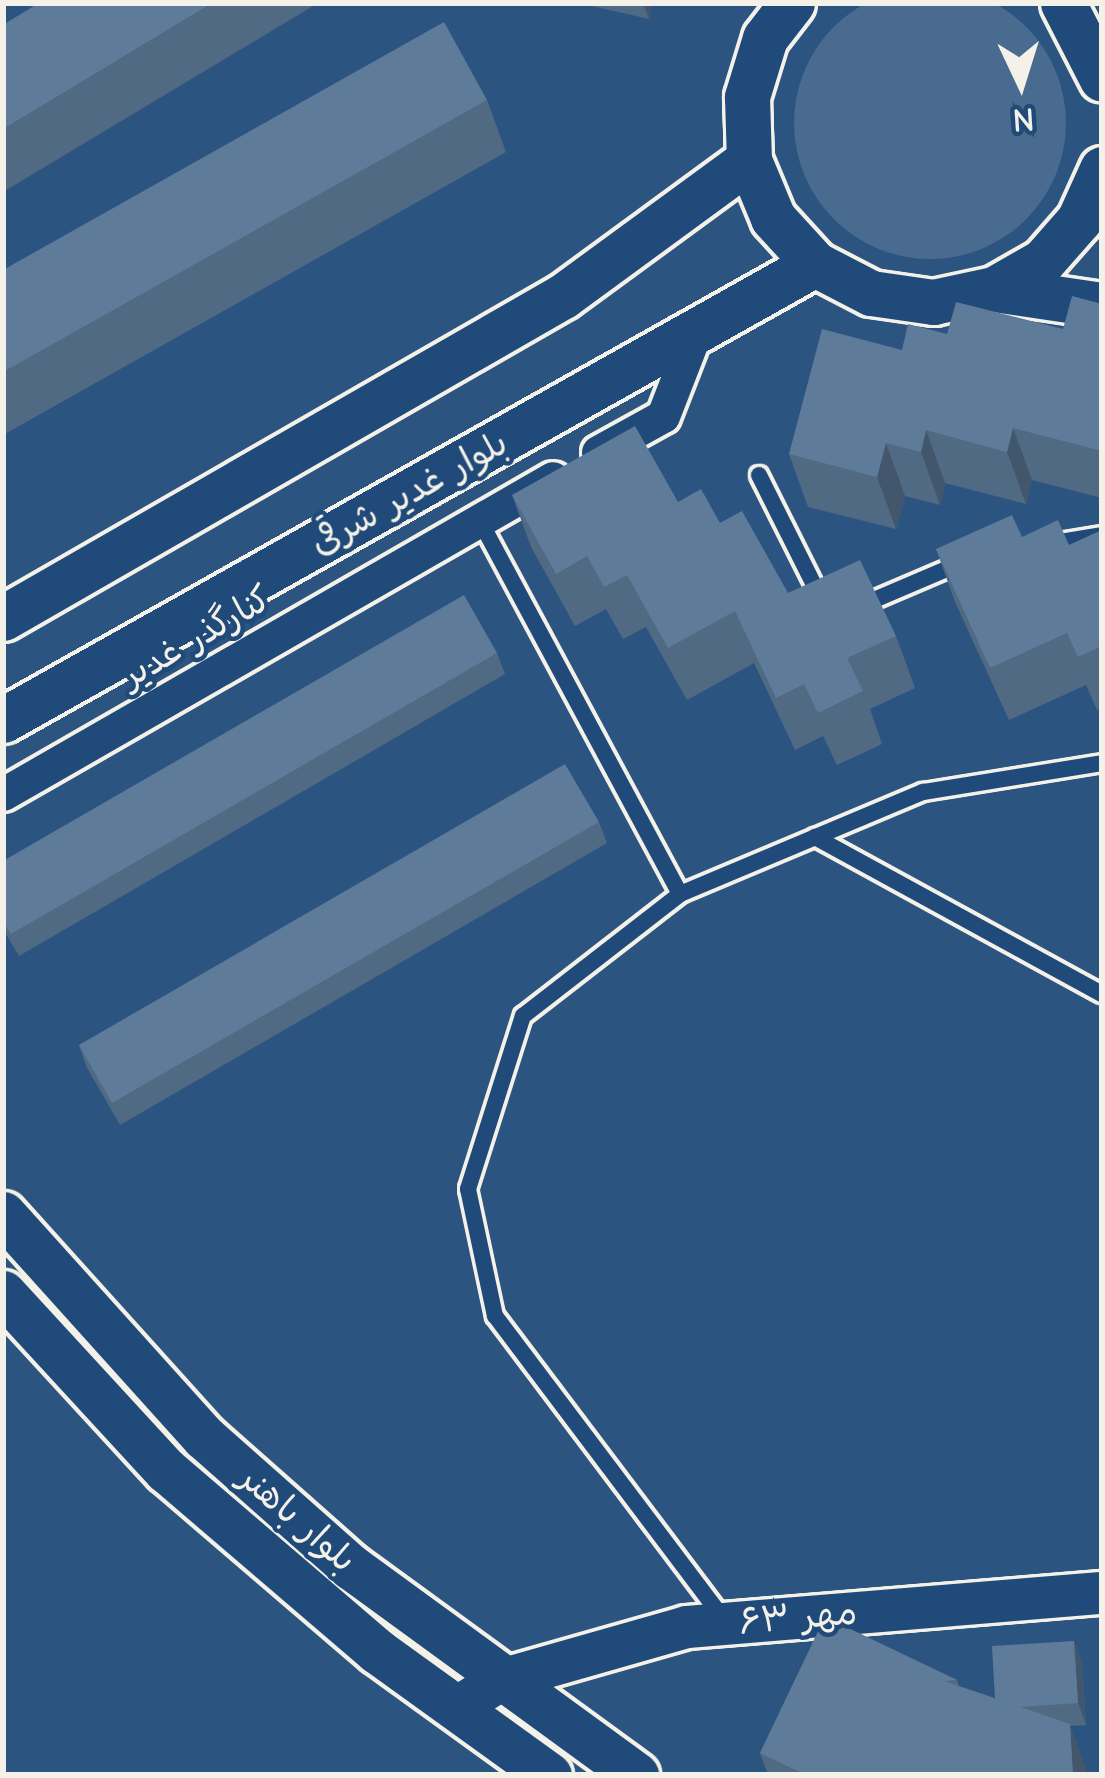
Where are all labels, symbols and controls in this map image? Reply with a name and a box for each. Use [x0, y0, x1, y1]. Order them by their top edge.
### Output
north arrow [961, 24, 1081, 144]
text: N [1011, 100, 1036, 140]
street label: بلوار غدیر شرقی [303, 421, 515, 565]
street label: کنارگذر غدیر [113, 577, 279, 697]
street label: بلوار باهنر [231, 1457, 365, 1581]
street label: مهر ۶۳ [737, 1590, 859, 1644]

